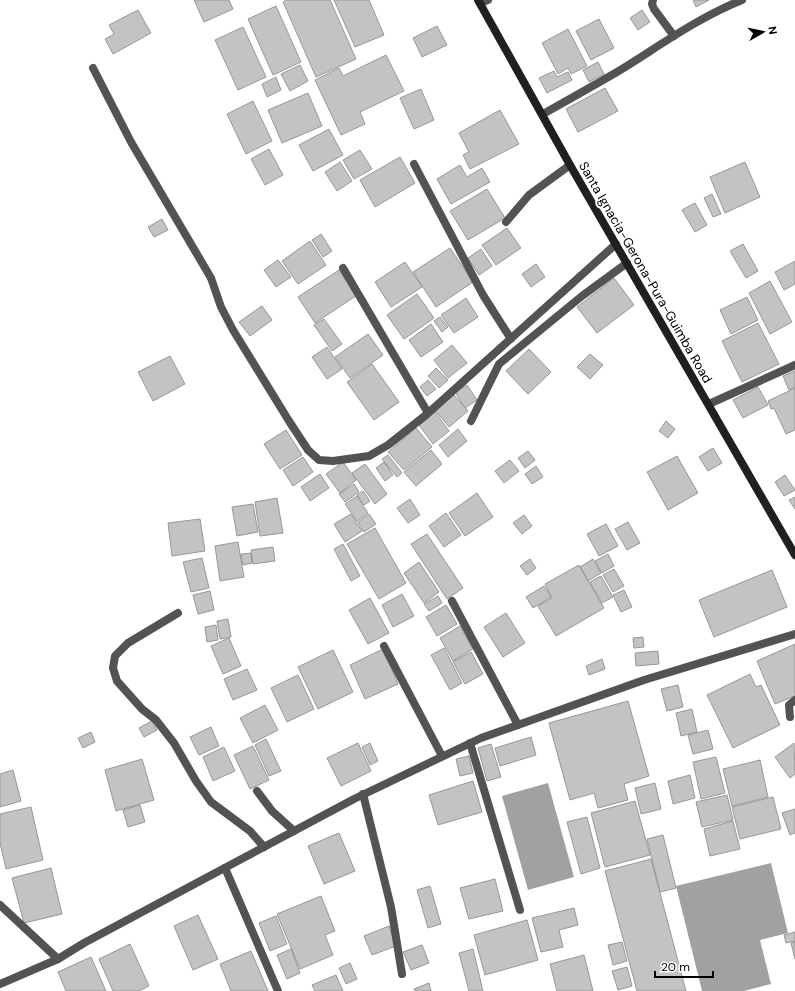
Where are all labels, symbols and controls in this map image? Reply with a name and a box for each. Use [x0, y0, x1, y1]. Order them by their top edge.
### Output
north arrow [743, 12, 783, 52]
text: N [765, 25, 780, 35]
street label: Santa Ignacia-Gerona-Pura-Guimba Road [575, 158, 716, 386]
scale bar [655, 953, 713, 979]
text: 20 m [661, 959, 690, 975]

